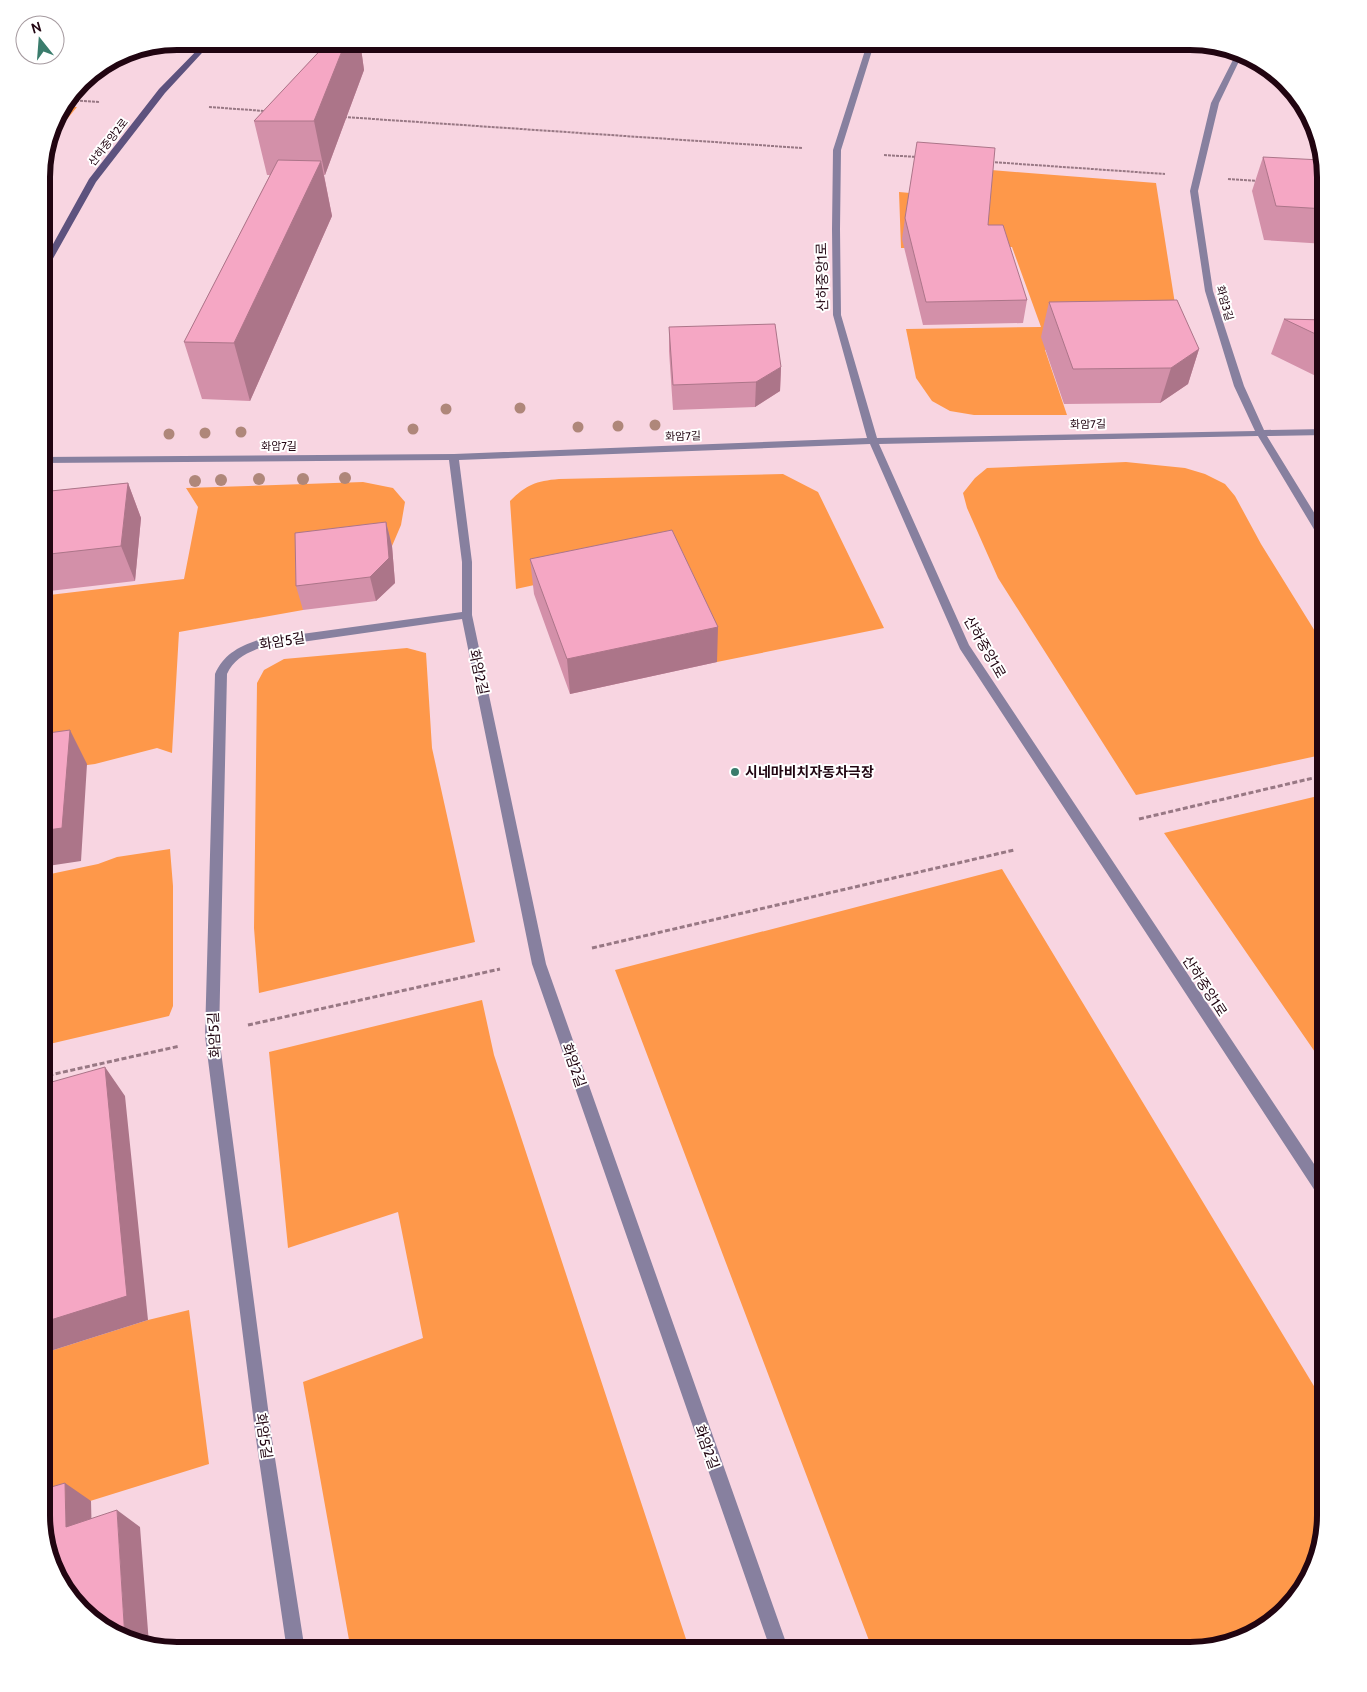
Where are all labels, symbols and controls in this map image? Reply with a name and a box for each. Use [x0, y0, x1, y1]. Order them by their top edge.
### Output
north arrow [15, 15, 65, 65]
text: N [29, 18, 44, 38]
street label: 산하중앙2로 [85, 115, 131, 169]
street label: 산하중앙1로 [812, 242, 832, 312]
street label: 화암3길 [1213, 284, 1237, 322]
street label: 화암7길 [1070, 417, 1106, 431]
street label: 화암7길 [665, 428, 701, 444]
street label: 화암7길 [261, 439, 297, 453]
street label: 산하중앙1로 [960, 613, 1010, 681]
street label: 화암5길 [258, 628, 306, 654]
street label: 화암2길 [465, 648, 493, 696]
place label: 시네마비치자동차극장 [745, 763, 874, 781]
marker: 시네마비치자동차극장 [729, 766, 741, 778]
street label: 산하중앙1로 [1179, 952, 1231, 1020]
street label: 화암5길 [204, 1011, 224, 1059]
street label: 화암2길 [558, 1040, 590, 1090]
street label: 화암5길 [252, 1412, 276, 1460]
street label: 화암2길 [691, 1422, 723, 1472]

